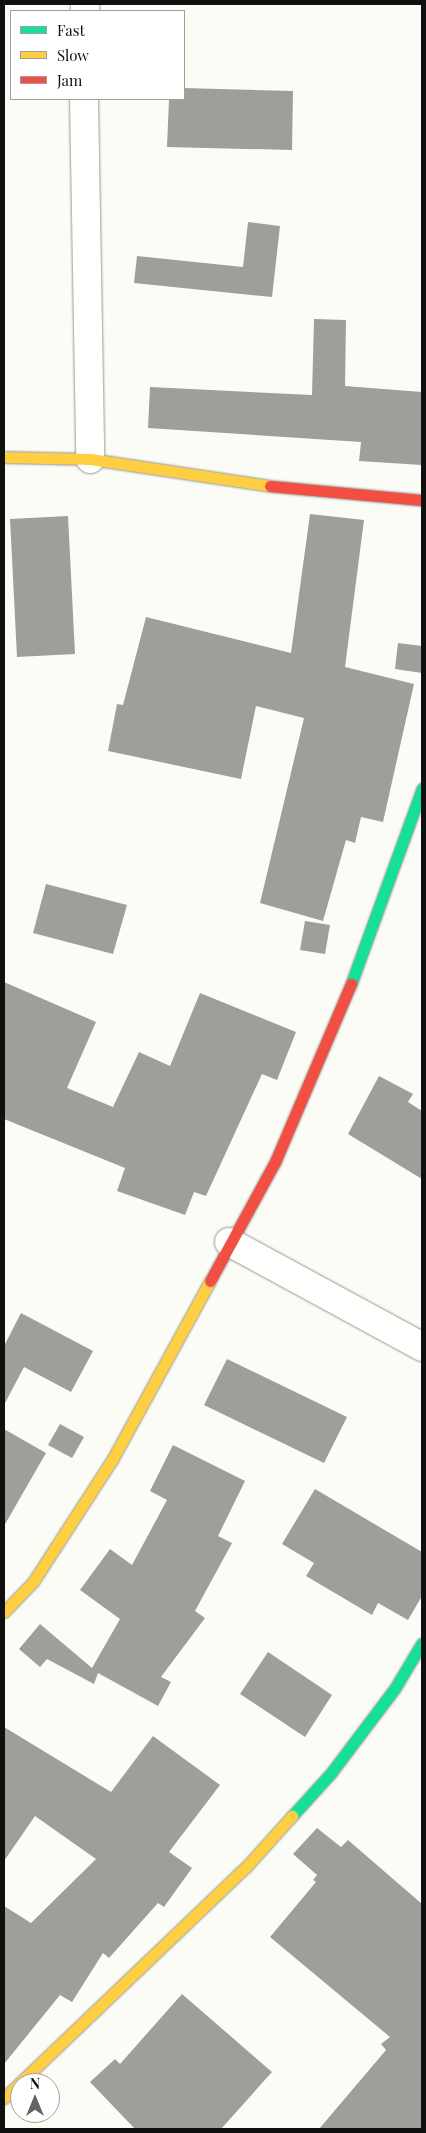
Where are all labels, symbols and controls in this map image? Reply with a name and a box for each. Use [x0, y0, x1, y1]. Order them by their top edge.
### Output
legend [10, 10, 185, 100]
text: Fast [57, 20, 85, 40]
text: Slow [57, 45, 89, 65]
text: Jam [57, 70, 82, 90]
north arrow [10, 2073, 60, 2123]
text: N [30, 2074, 40, 2093]

